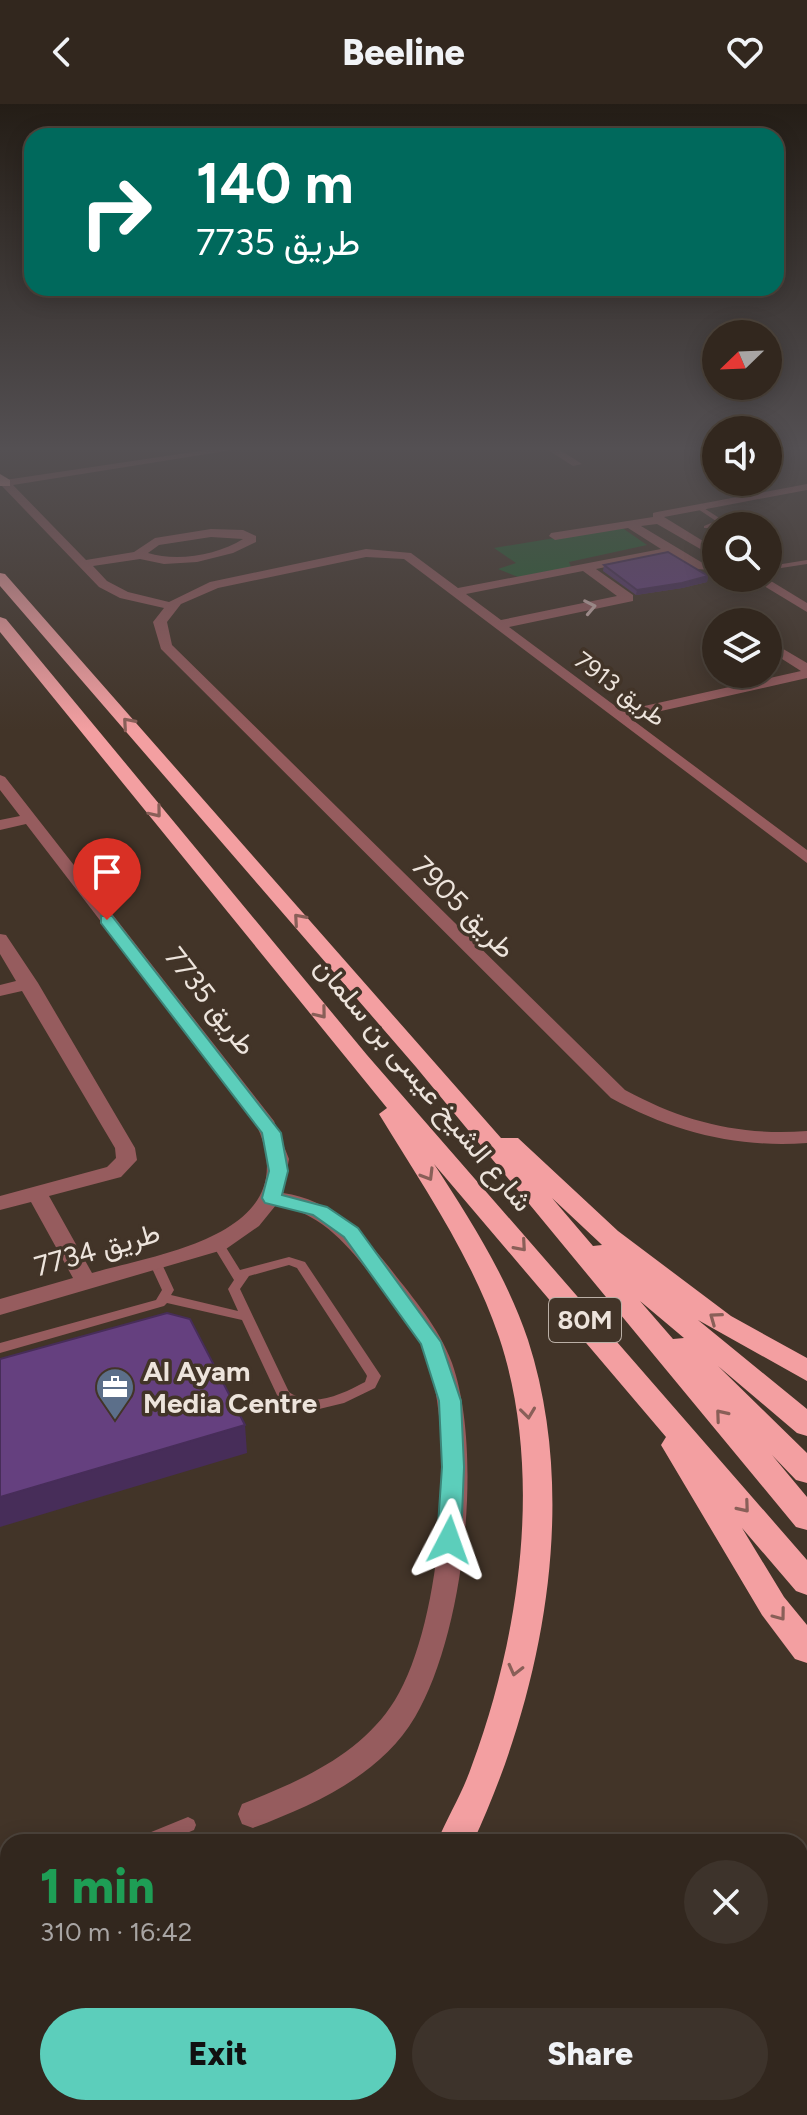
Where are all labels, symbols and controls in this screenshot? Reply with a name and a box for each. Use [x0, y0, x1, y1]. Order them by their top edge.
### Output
icon: back [40, 30, 84, 74]
icon: heart [723, 30, 767, 74]
text: Beeline [342, 31, 465, 74]
text: 140 m [196, 150, 354, 217]
icon: right [64, 160, 168, 264]
text: طريق 7735 [196, 221, 360, 264]
north arrow [702, 320, 782, 400]
map controls [702, 320, 782, 688]
button: sound [702, 416, 782, 496]
button: search [702, 512, 782, 592]
one-way arrow [584, 599, 597, 616]
button: layers [702, 608, 782, 688]
street label: طريق 7913 [569, 645, 671, 733]
one-way arrow [123, 717, 137, 732]
one-way arrow [146, 803, 161, 817]
pin [73, 838, 141, 920]
street label: طريق 7905 [405, 849, 522, 966]
icon: arrive [85, 850, 129, 894]
one-way arrow [294, 913, 308, 928]
street label: طريق 7735 [158, 940, 264, 1062]
street label: شارع الشيخ عيسى بن سلمان [305, 950, 540, 1220]
one-way arrow [311, 1004, 326, 1018]
one-way arrow [418, 1166, 434, 1181]
street label: طريق 7734 [30, 1215, 164, 1284]
one-way arrow [511, 1237, 525, 1252]
road number: 80M [549, 1298, 621, 1342]
one-way arrow [710, 1313, 724, 1328]
place label: Al Ayam Media Centre [143, 1354, 317, 1420]
office icon: Al Ayam Media Centre [94, 1366, 136, 1421]
one-way arrow [519, 1406, 536, 1420]
one-way arrow [716, 1410, 731, 1424]
position arrow [407, 1498, 491, 1582]
one-way arrow [734, 1498, 749, 1513]
one-way arrow [771, 1606, 785, 1620]
one-way arrow [507, 1663, 524, 1677]
text: 1 min [40, 1857, 155, 1915]
button: close [684, 1860, 768, 1944]
text: 310 m · 16:42 [40, 1916, 192, 1948]
button: Exit [40, 2008, 396, 2100]
button: Share [412, 2008, 768, 2100]

